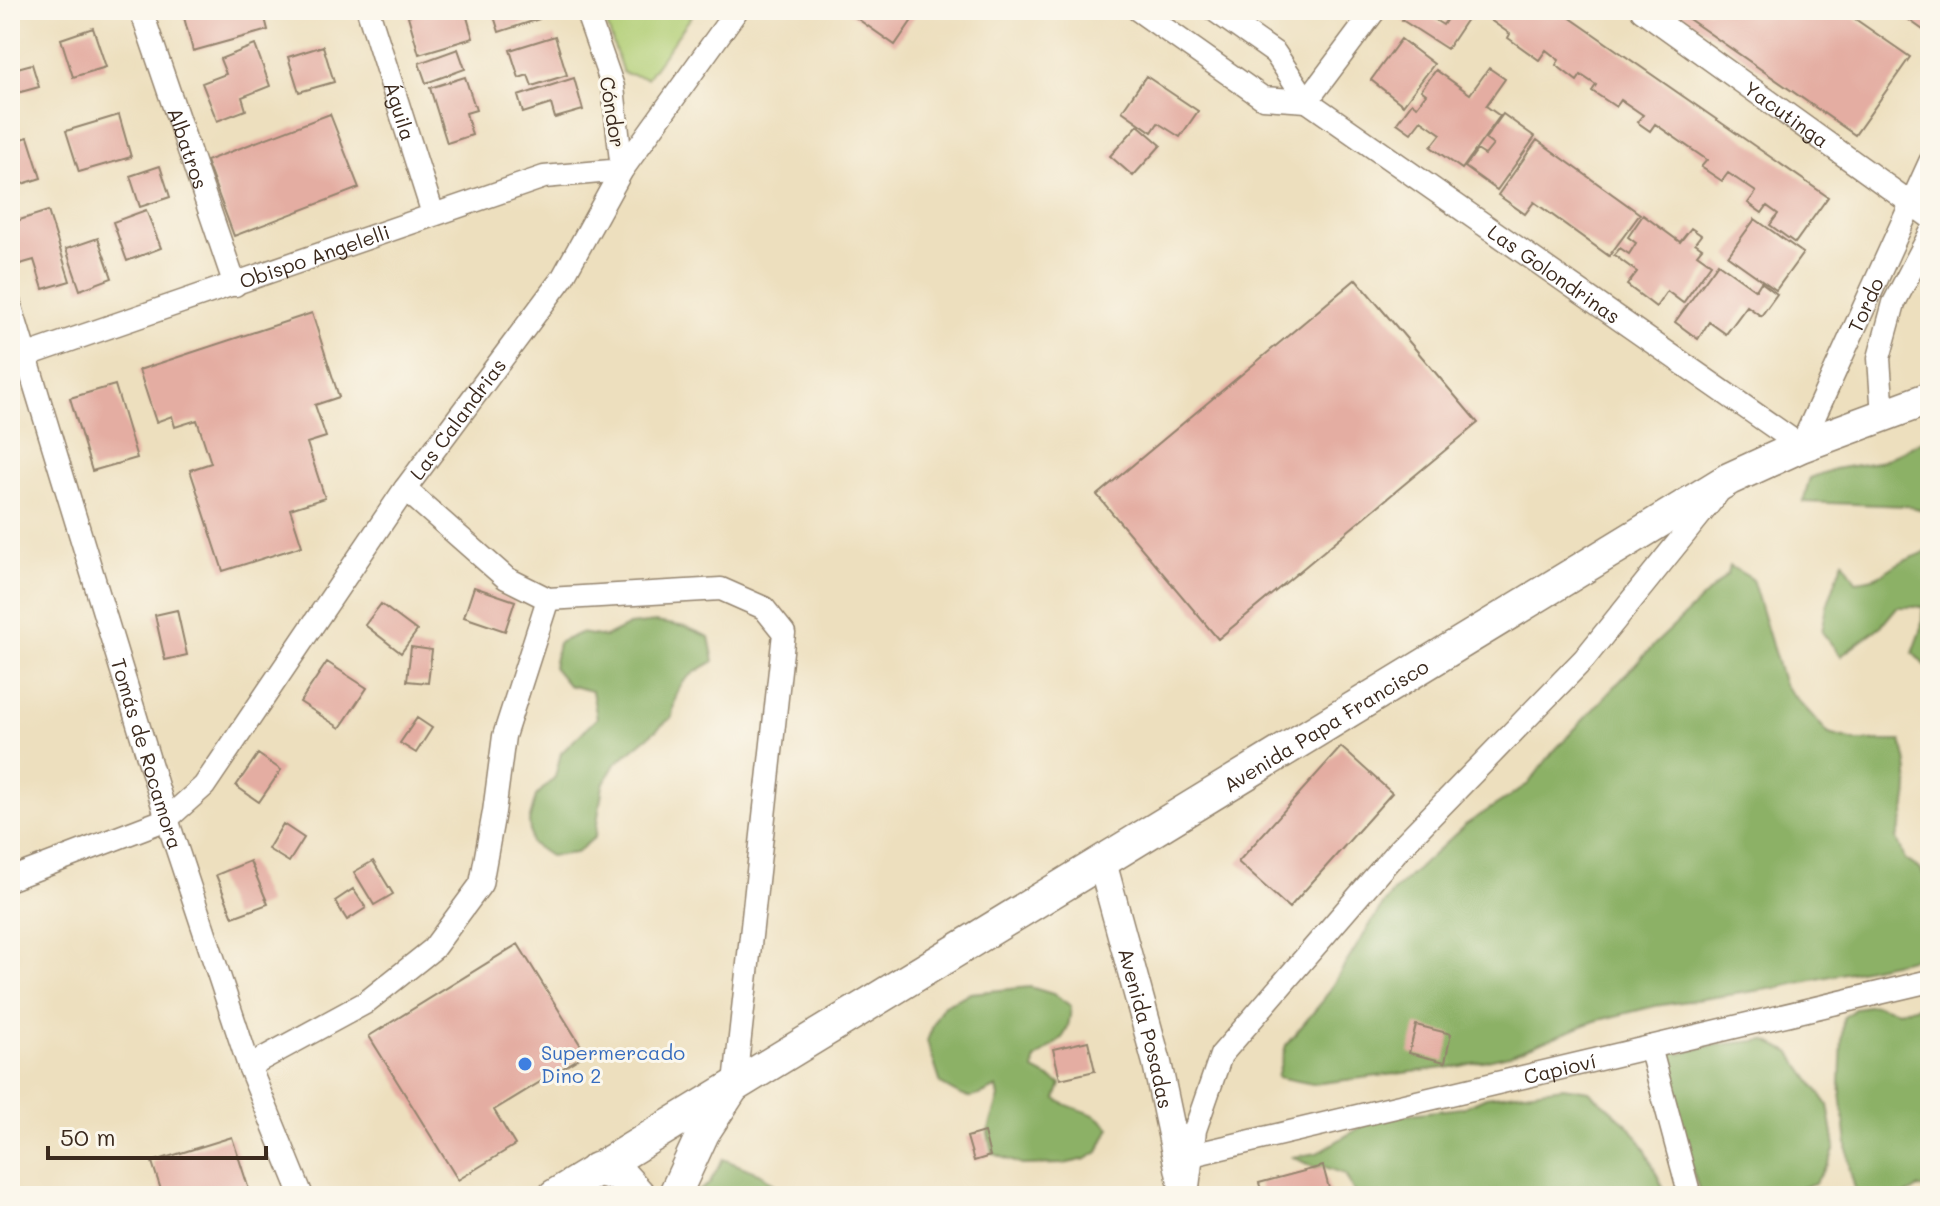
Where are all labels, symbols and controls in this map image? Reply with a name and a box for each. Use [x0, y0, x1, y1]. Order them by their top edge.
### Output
street label: Cóndor [595, 75, 631, 149]
street label: Yacutinga [1739, 75, 1834, 153]
street label: Águila [379, 78, 422, 144]
street label: Albatros [162, 104, 214, 192]
street label: Obispo Angelelli [236, 218, 393, 294]
street label: Las Golondrinas [1483, 218, 1626, 329]
street label: Tordo [1841, 273, 1889, 336]
street label: Las Calandrias [404, 353, 511, 485]
street label: Avenida Papa Francisco [1218, 653, 1433, 798]
street label: Tomás de Rocamora [106, 655, 189, 852]
street label: Avenida Posadas [1113, 945, 1179, 1111]
place label: Supermercado Dino 2 [541, 1039, 685, 1088]
street label: Capioví [1521, 1047, 1599, 1089]
marker: Supermercado Dino 2 [516, 1055, 534, 1073]
scale bar [48, 1110, 266, 1160]
text: 50 m [60, 1121, 116, 1152]

